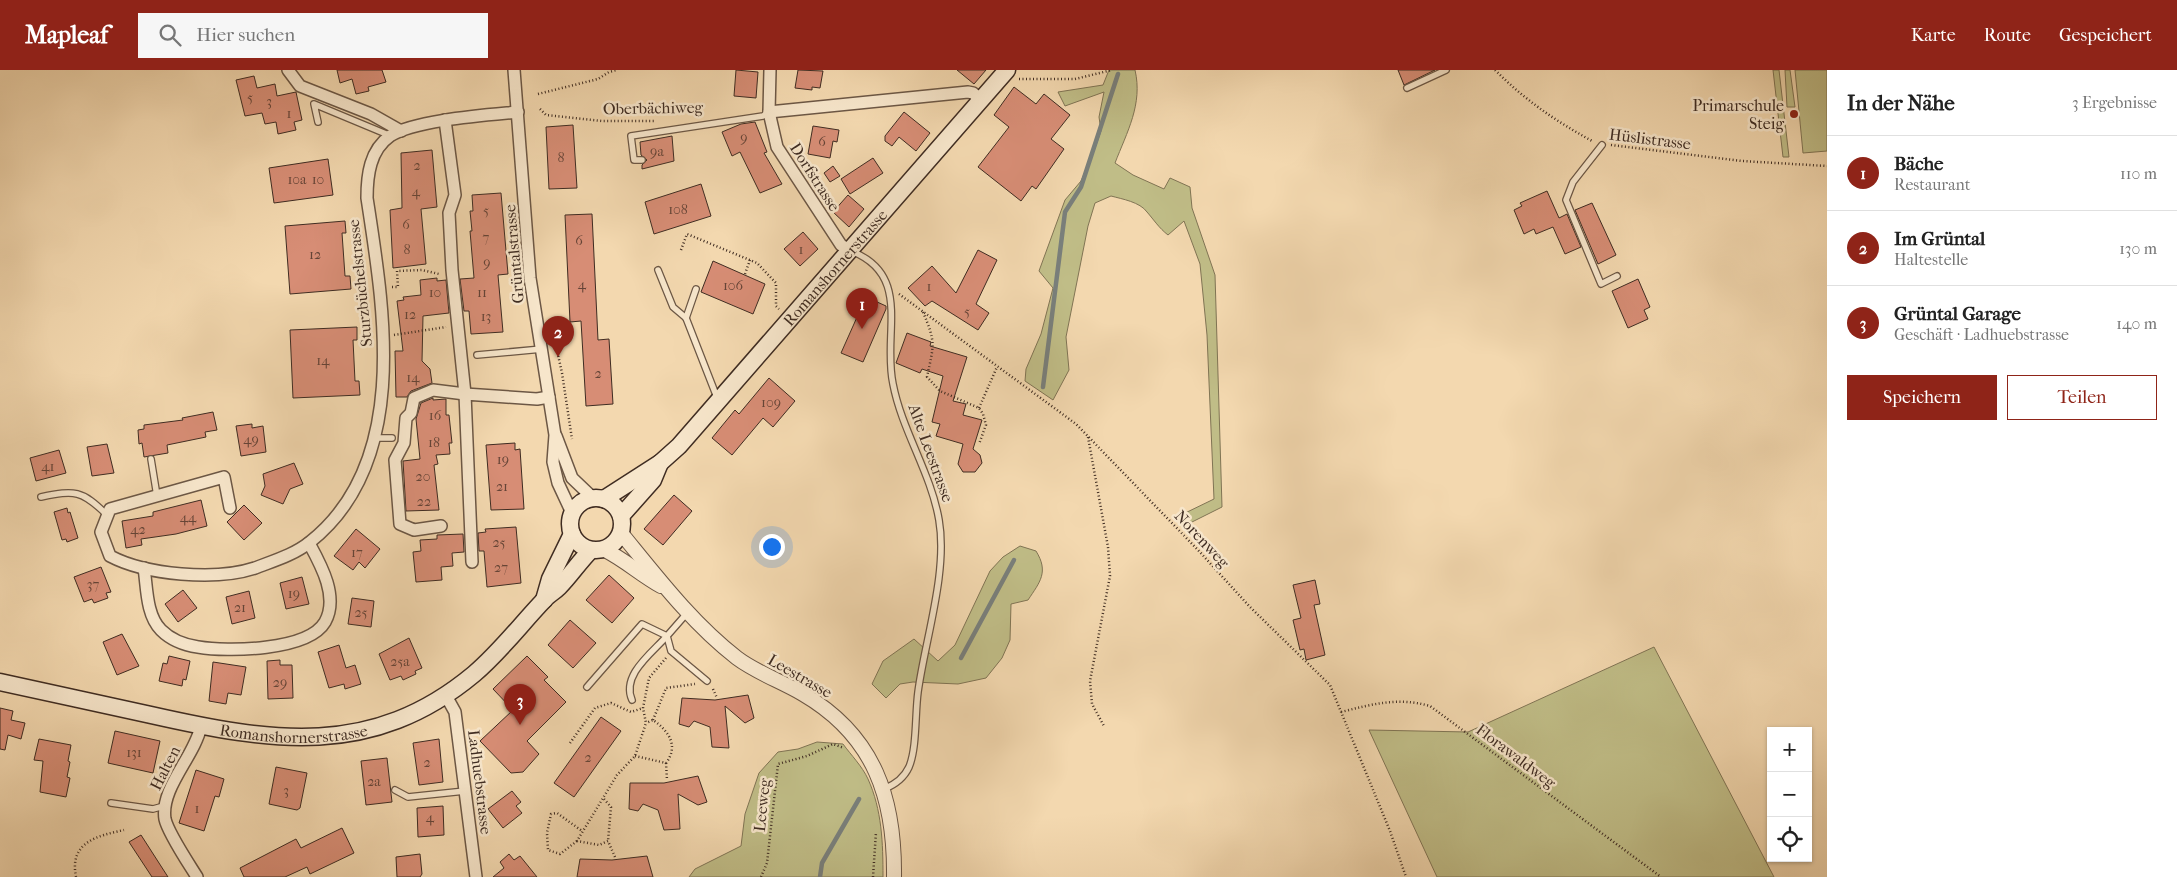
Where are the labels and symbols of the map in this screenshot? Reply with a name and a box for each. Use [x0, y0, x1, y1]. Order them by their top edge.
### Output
house number: 5 [247, 89, 253, 106]
house number: 3 [266, 93, 272, 110]
place label: Primarschule Steig [1692, 96, 1784, 133]
street label: Oberbächiweg [603, 98, 704, 118]
house number: 1 [287, 105, 292, 122]
marker: Primarschule Steig [1788, 108, 1800, 120]
street label: Hüslistrasse [1608, 125, 1692, 153]
house number: 9 [740, 129, 748, 146]
house number: 6 [818, 133, 826, 150]
street label: Dorfstrasse [786, 139, 844, 215]
house number: 9a [650, 143, 664, 160]
house number: 8 [557, 149, 565, 166]
house number: 2 [413, 157, 421, 174]
house number: 10a [287, 171, 307, 188]
house number: 10 [312, 171, 324, 188]
house number: 4 [412, 183, 421, 200]
house number: 108 [668, 201, 688, 218]
house number: 5 [483, 202, 489, 219]
street label: Grüntalstrasse [500, 204, 528, 304]
street label: Romanshornerstrasse [779, 205, 891, 330]
house number: 6 [402, 216, 410, 233]
street label: Sturzbüchelstrasse [344, 218, 376, 348]
house number: 7 [483, 229, 490, 246]
house number: 6 [575, 232, 583, 249]
house number: 8 [403, 241, 411, 258]
house number: 1 [799, 241, 804, 258]
house number: 12 [309, 246, 321, 263]
house number: 9 [483, 254, 491, 271]
house number: 4 [578, 276, 587, 293]
house number: 106 [723, 277, 744, 294]
house number: 1 [927, 278, 932, 295]
house number: 10 [429, 284, 441, 301]
house number: 11 [477, 284, 487, 301]
pin: 1 [846, 288, 878, 329]
house number: 5 [964, 303, 970, 320]
house number: 12 [404, 306, 416, 323]
house number: 13 [481, 308, 491, 325]
pin: 2 [542, 316, 574, 357]
house number: 14 [316, 352, 330, 369]
house number: 2 [594, 365, 602, 382]
house number: 14 [406, 369, 420, 386]
house number: 109 [761, 394, 781, 411]
street label: Alte Leestrasse [904, 400, 958, 505]
house number: 16 [429, 407, 442, 424]
house number: 49 [243, 431, 259, 448]
house number: 18 [428, 434, 440, 451]
house number: 19 [497, 451, 509, 468]
house number: 41 [41, 458, 55, 475]
house number: 20 [416, 468, 430, 485]
house number: 21 [496, 478, 508, 495]
house number: 22 [417, 493, 431, 510]
street label: Norenweg [1171, 506, 1234, 572]
house number: 44 [180, 509, 197, 526]
house number: 42 [130, 521, 146, 538]
house number: 25 [492, 534, 506, 551]
your location [759, 534, 785, 560]
house number: 17 [351, 544, 363, 561]
house number: 27 [494, 559, 508, 576]
house number: 37 [87, 576, 99, 593]
house number: 19 [288, 585, 300, 602]
house number: 21 [234, 599, 246, 616]
house number: 25 [354, 604, 368, 621]
street label: Leestrasse [764, 650, 836, 702]
house number: 25a [390, 653, 410, 670]
house number: 29 [273, 674, 287, 691]
pin: 3 [504, 684, 536, 725]
street label: Romanshornerstrasse [218, 720, 369, 747]
street label: Florawaldweg [1472, 720, 1560, 792]
street label: Ladhuebstrasse [464, 729, 496, 836]
street label: Halten [146, 742, 185, 793]
house number: 131 [126, 744, 142, 761]
house number: 2 [584, 749, 592, 766]
house number: 2 [423, 754, 431, 771]
house number: 2a [367, 773, 381, 790]
street label: Leeweg [750, 777, 774, 833]
house number: 3 [283, 782, 289, 799]
house number: 1 [195, 800, 200, 817]
house number: 4 [426, 809, 435, 826]

